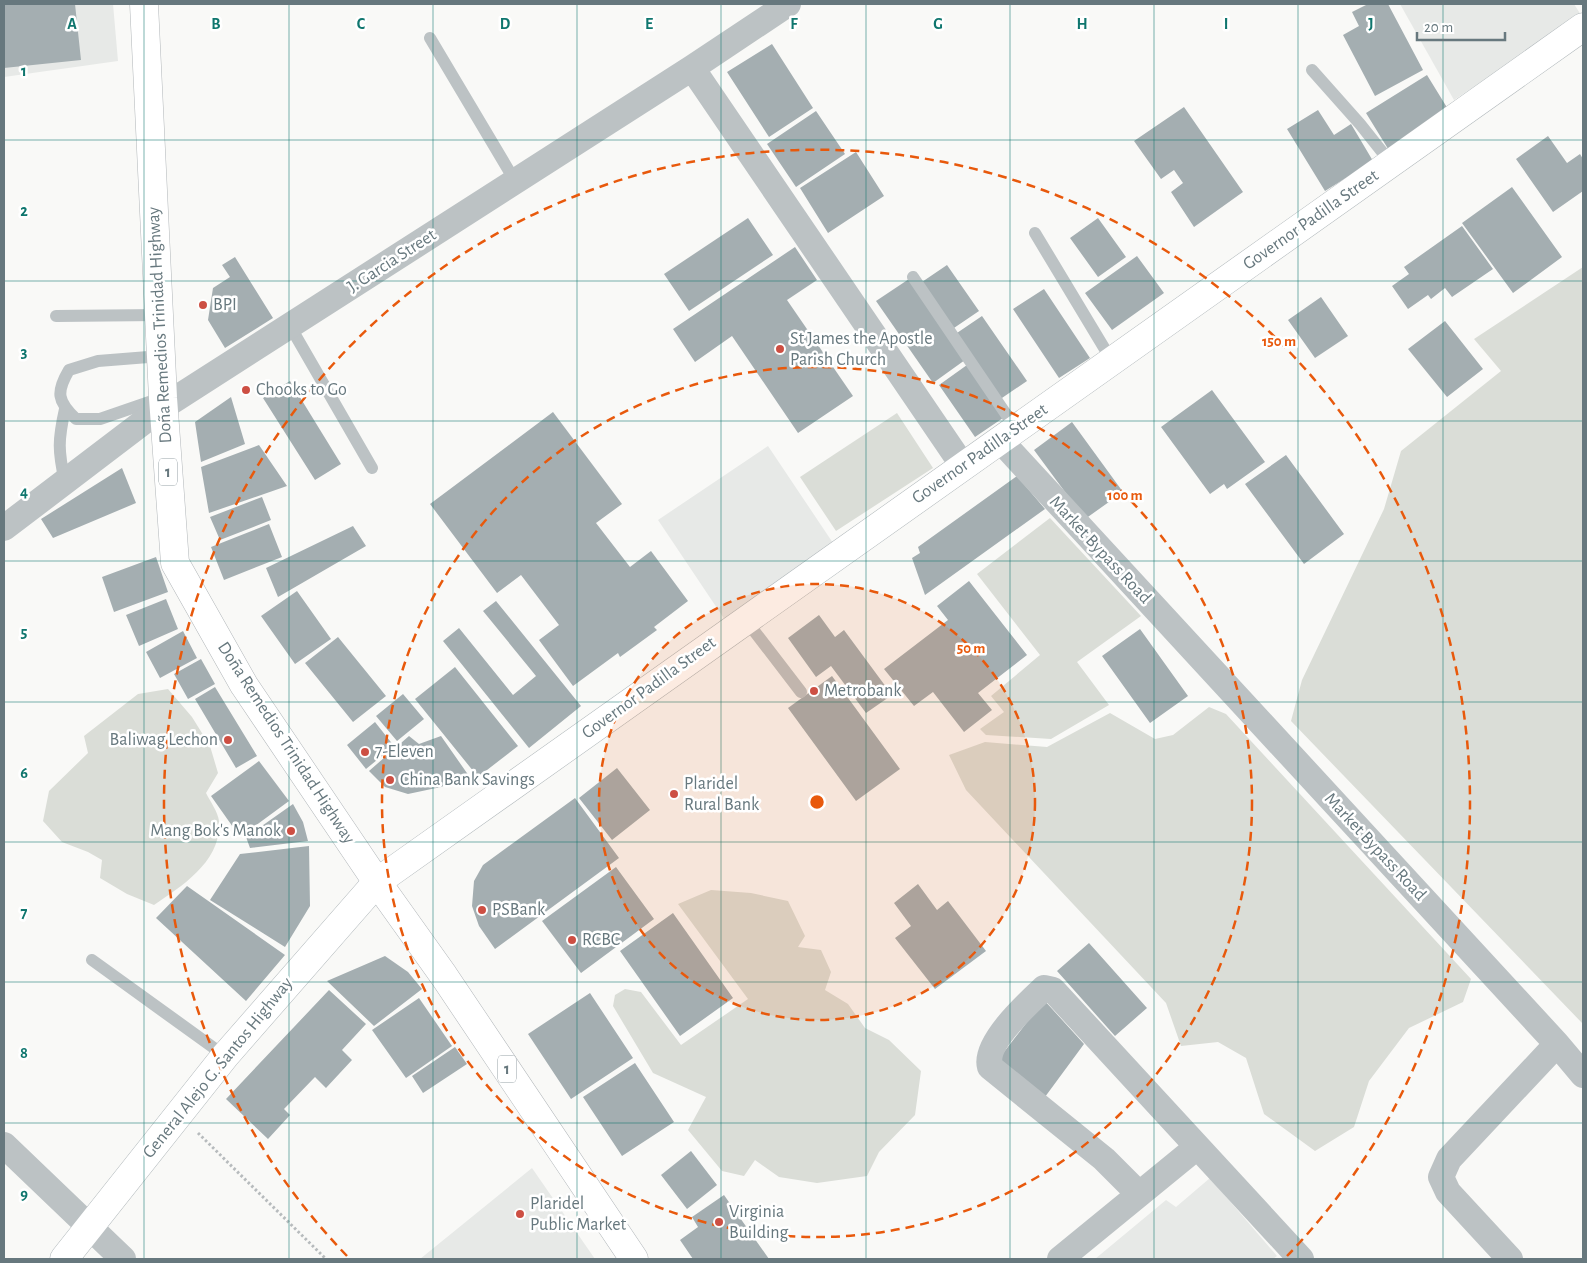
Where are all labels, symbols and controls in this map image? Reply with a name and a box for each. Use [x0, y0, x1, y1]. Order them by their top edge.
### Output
scale bar [1417, 10, 1504, 42]
text: A [67, 16, 77, 32]
text: B [211, 16, 221, 32]
text: C [357, 16, 366, 32]
text: D [500, 16, 511, 32]
text: E [645, 16, 653, 32]
text: F [790, 16, 798, 32]
text: G [933, 16, 943, 32]
text: H [1076, 16, 1088, 32]
text: I [1224, 16, 1228, 32]
text: J [1368, 16, 1374, 32]
text: 20 m [1424, 20, 1453, 35]
text: 1 [21, 63, 27, 79]
street label: Governor Padilla Street [1240, 166, 1382, 273]
text: 2 [20, 203, 28, 219]
street label: Doña Remedios Trinidad Highway [145, 206, 175, 444]
street label: J. Garcia Street [344, 226, 440, 296]
place label: BPI [213, 296, 237, 314]
marker: BPI [197, 299, 209, 311]
place label: St James the Apostle Parish Church [790, 330, 932, 369]
text: 150 m [1262, 334, 1296, 349]
marker: St James the Apostle Parish Church [774, 343, 786, 355]
text: 3 [21, 344, 28, 360]
place label: Chooks to Go [256, 381, 347, 399]
marker: Chooks to Go [240, 384, 252, 396]
street label: Governor Padilla Street [909, 400, 1051, 507]
road number: 1 [159, 458, 177, 486]
text: 4 [20, 484, 28, 500]
text: 100 m [1107, 488, 1143, 503]
street label: Market Bypass Road [1046, 493, 1154, 607]
text: 5 [21, 624, 28, 640]
street label: Governor Padilla Street [579, 633, 719, 742]
street label: Doña Remedios Trinidad Highway [214, 639, 358, 847]
text: 50 m [957, 641, 985, 656]
place label: Metrobank [824, 682, 902, 700]
marker: Metrobank [808, 685, 820, 697]
place label: Baliwag Lechon [110, 731, 218, 749]
marker: Baliwag Lechon [222, 734, 234, 746]
place label: 7-Eleven [375, 743, 434, 761]
marker: 7-Eleven [359, 746, 371, 758]
text: 6 [20, 765, 28, 781]
place label: China Bank Savings [400, 771, 535, 789]
marker: China Bank Savings [384, 774, 396, 786]
place label: Plaridel Rural Bank [684, 775, 760, 814]
marker: Plaridel Rural Bank [668, 788, 680, 800]
street label: Market Bypass Road [1321, 790, 1429, 904]
centre of rings [808, 793, 826, 811]
place label: Mang Bok's Manok [150, 822, 282, 840]
marker: Mang Bok's Manok [285, 825, 297, 837]
place label: PSBank [492, 901, 546, 919]
marker: PSBank [476, 904, 488, 916]
text: 7 [21, 905, 28, 921]
place label: RCBC [582, 931, 620, 949]
marker: RCBC [566, 934, 578, 946]
street label: General Alejo G. Santos Highway [140, 974, 297, 1162]
text: 8 [20, 1045, 28, 1061]
road number: 1 [498, 1056, 516, 1082]
text: 9 [20, 1186, 28, 1202]
place label: Plaridel Public Market [530, 1195, 626, 1234]
place label: Virginia Building [729, 1203, 789, 1242]
marker: Plaridel Public Market [514, 1208, 526, 1220]
marker: Virginia Building [713, 1216, 725, 1228]

